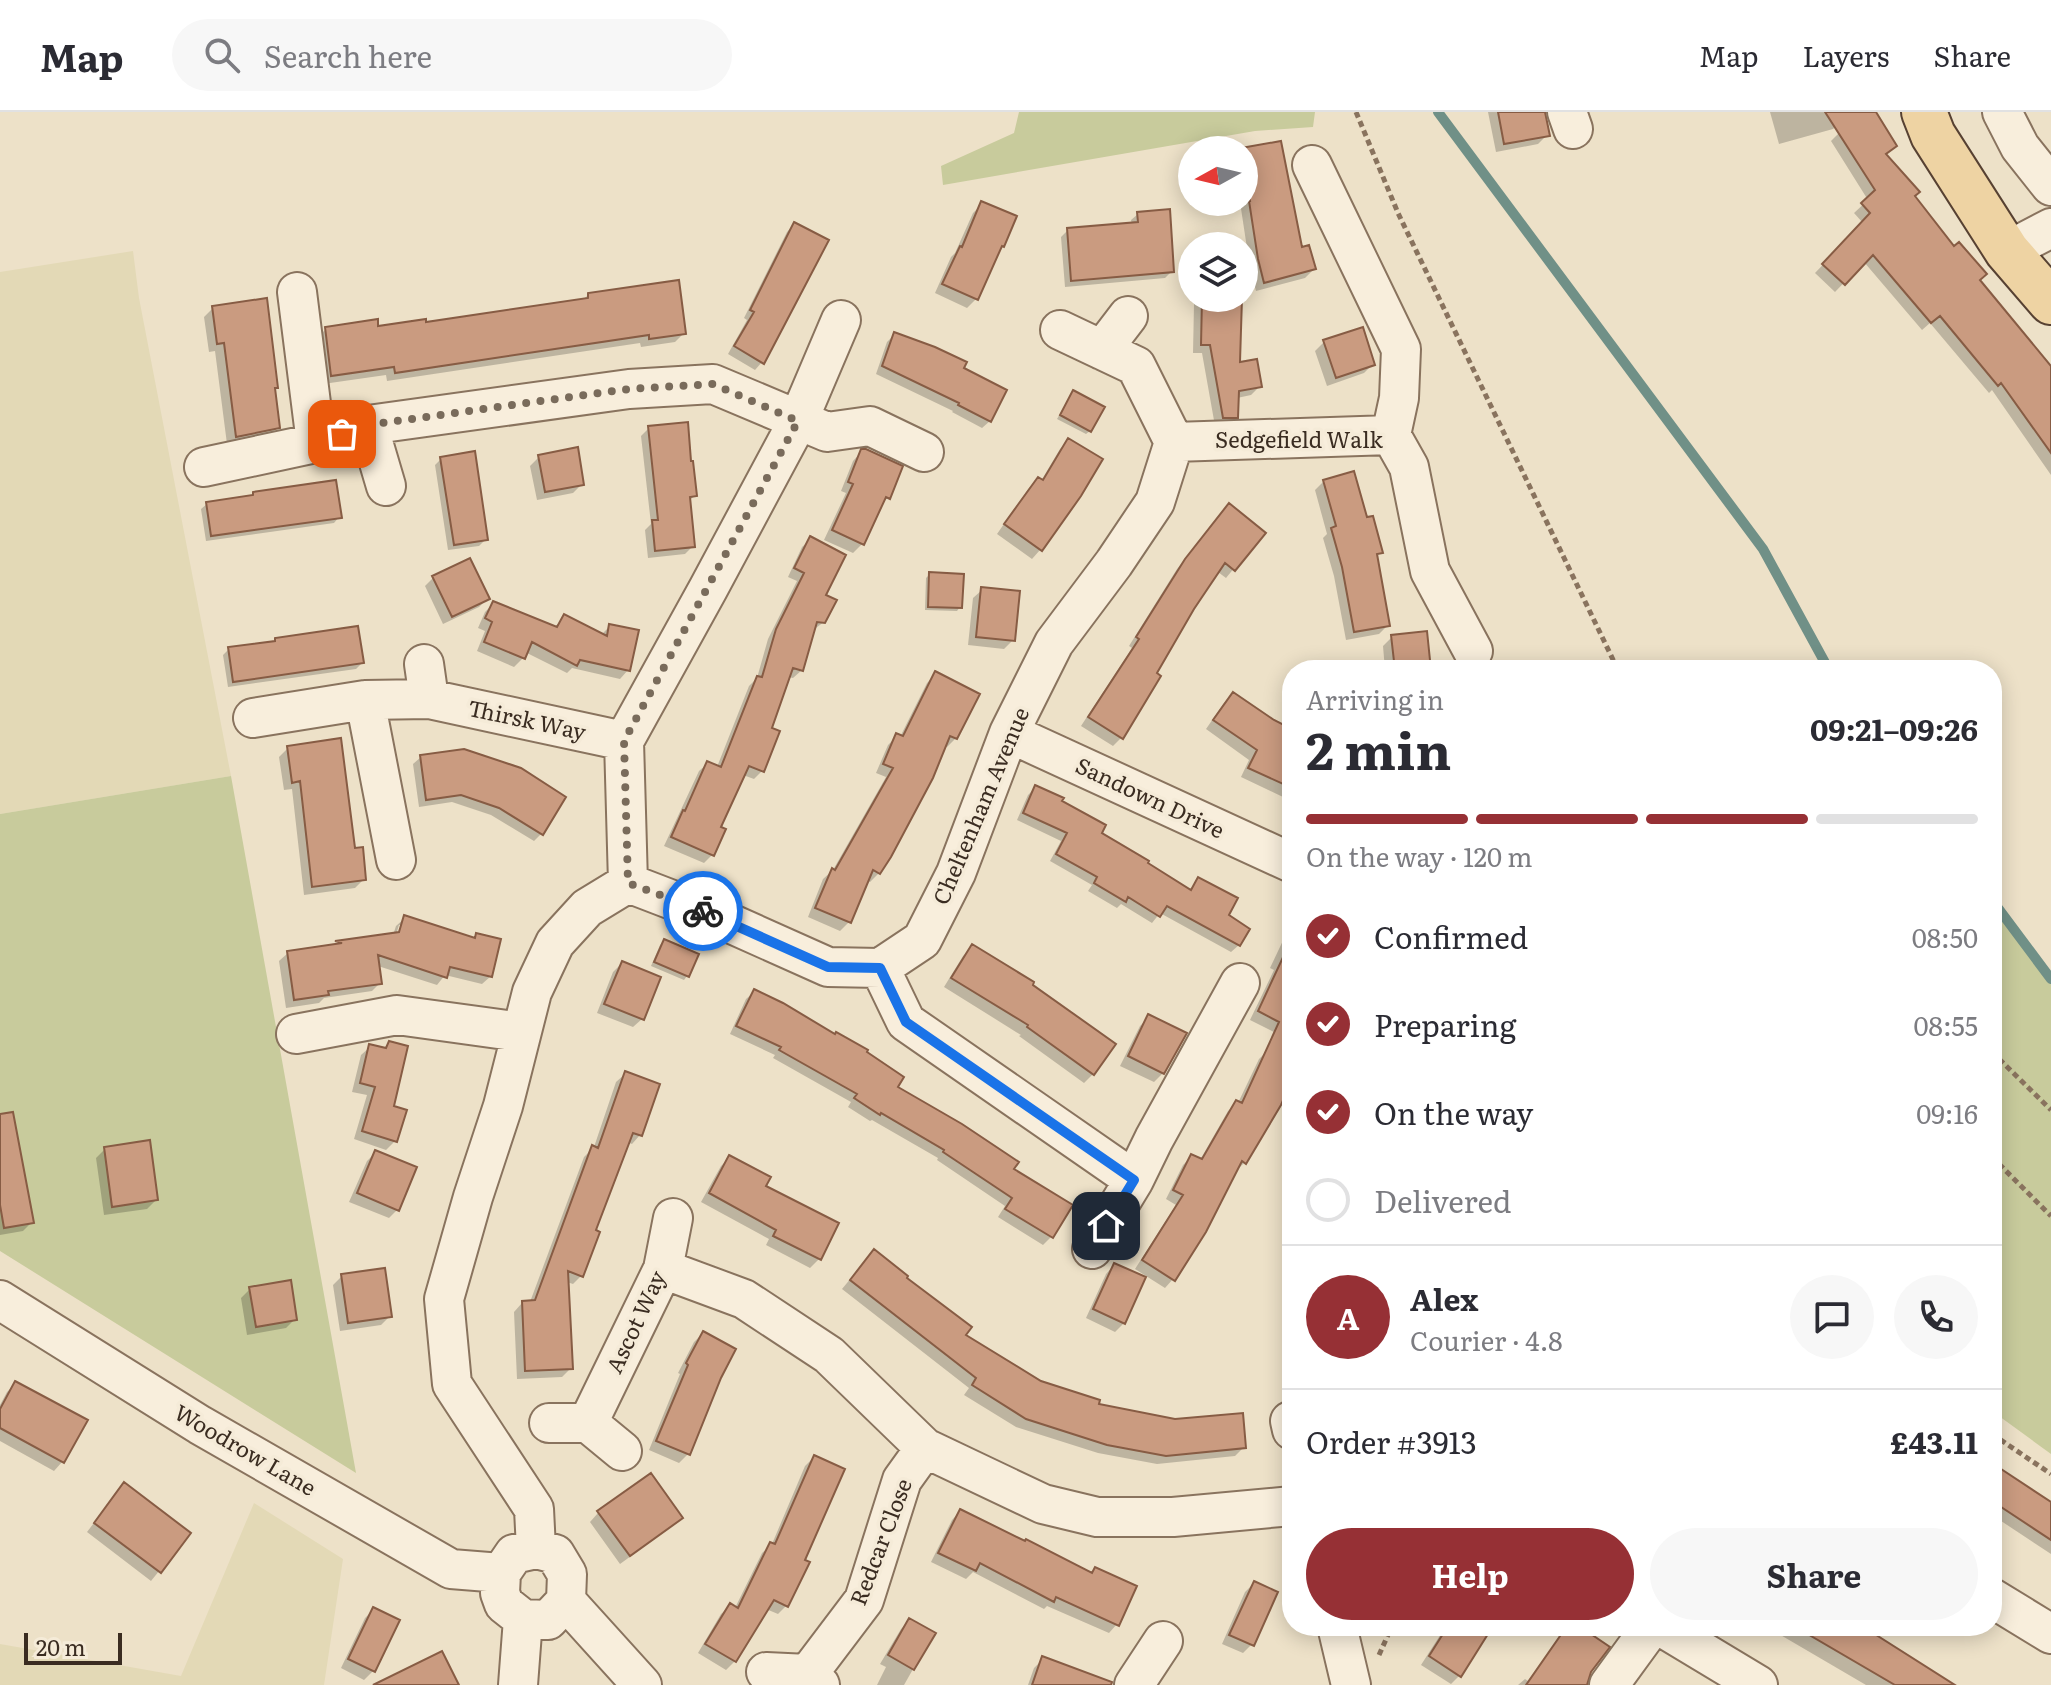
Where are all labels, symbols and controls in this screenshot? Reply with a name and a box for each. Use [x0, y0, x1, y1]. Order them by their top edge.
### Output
search box [172, 19, 732, 91]
text: Map [40, 27, 124, 84]
icon: search [200, 33, 244, 77]
text: Search here [264, 33, 432, 77]
text: Map [1699, 34, 1758, 76]
text: Layers [1802, 34, 1889, 76]
text: Share [1933, 34, 2011, 76]
north arrow [1178, 136, 1258, 216]
map controls [1178, 136, 1258, 312]
button: layers [1178, 232, 1258, 312]
pin [308, 400, 376, 468]
icon: bag [320, 412, 364, 456]
street label: Sedgefield Walk [1215, 422, 1384, 455]
text: Arriving in [1306, 679, 1444, 718]
street label: Thirsk Way [465, 690, 590, 747]
street label: Cheltenham Avenue [923, 702, 1036, 909]
text: 09:21–09:26 [1810, 706, 1978, 750]
text: 2 min [1306, 709, 1451, 786]
street label: Sandown Drive [1071, 748, 1230, 846]
text: On the way · 120 m [1306, 836, 1532, 875]
courier [663, 871, 743, 951]
icon: bike [681, 889, 725, 933]
icon: check [1306, 914, 1350, 958]
text: Confirmed [1374, 914, 1528, 958]
text: 08:50 [1912, 917, 1978, 956]
icon: check [1306, 1002, 1350, 1046]
text: Preparing [1374, 1002, 1516, 1046]
text: 08:55 [1914, 1005, 1978, 1044]
icon: check [1306, 1090, 1350, 1134]
text: On the way [1374, 1090, 1533, 1134]
text: 09:16 [1916, 1093, 1978, 1132]
text: Delivered [1374, 1178, 1511, 1222]
pin [1072, 1192, 1140, 1260]
icon: home [1084, 1204, 1128, 1248]
street label: Ascot Way [596, 1264, 673, 1378]
button: chat [1790, 1275, 1874, 1359]
button: phone [1894, 1275, 1978, 1359]
text: Alex [1410, 1276, 1478, 1320]
text: A [1337, 1295, 1359, 1339]
text: Courier · 4.8 [1410, 1320, 1563, 1359]
street label: Woodrow Lane [169, 1395, 323, 1503]
text: Order #3913 [1306, 1419, 1477, 1463]
text: £43.11 [1890, 1419, 1978, 1463]
street label: Redcar Close [840, 1473, 919, 1610]
button: Help [1306, 1528, 1634, 1620]
button: Share [1650, 1528, 1978, 1620]
scale bar [24, 1629, 122, 1665]
text: 20 m [36, 1630, 86, 1663]

